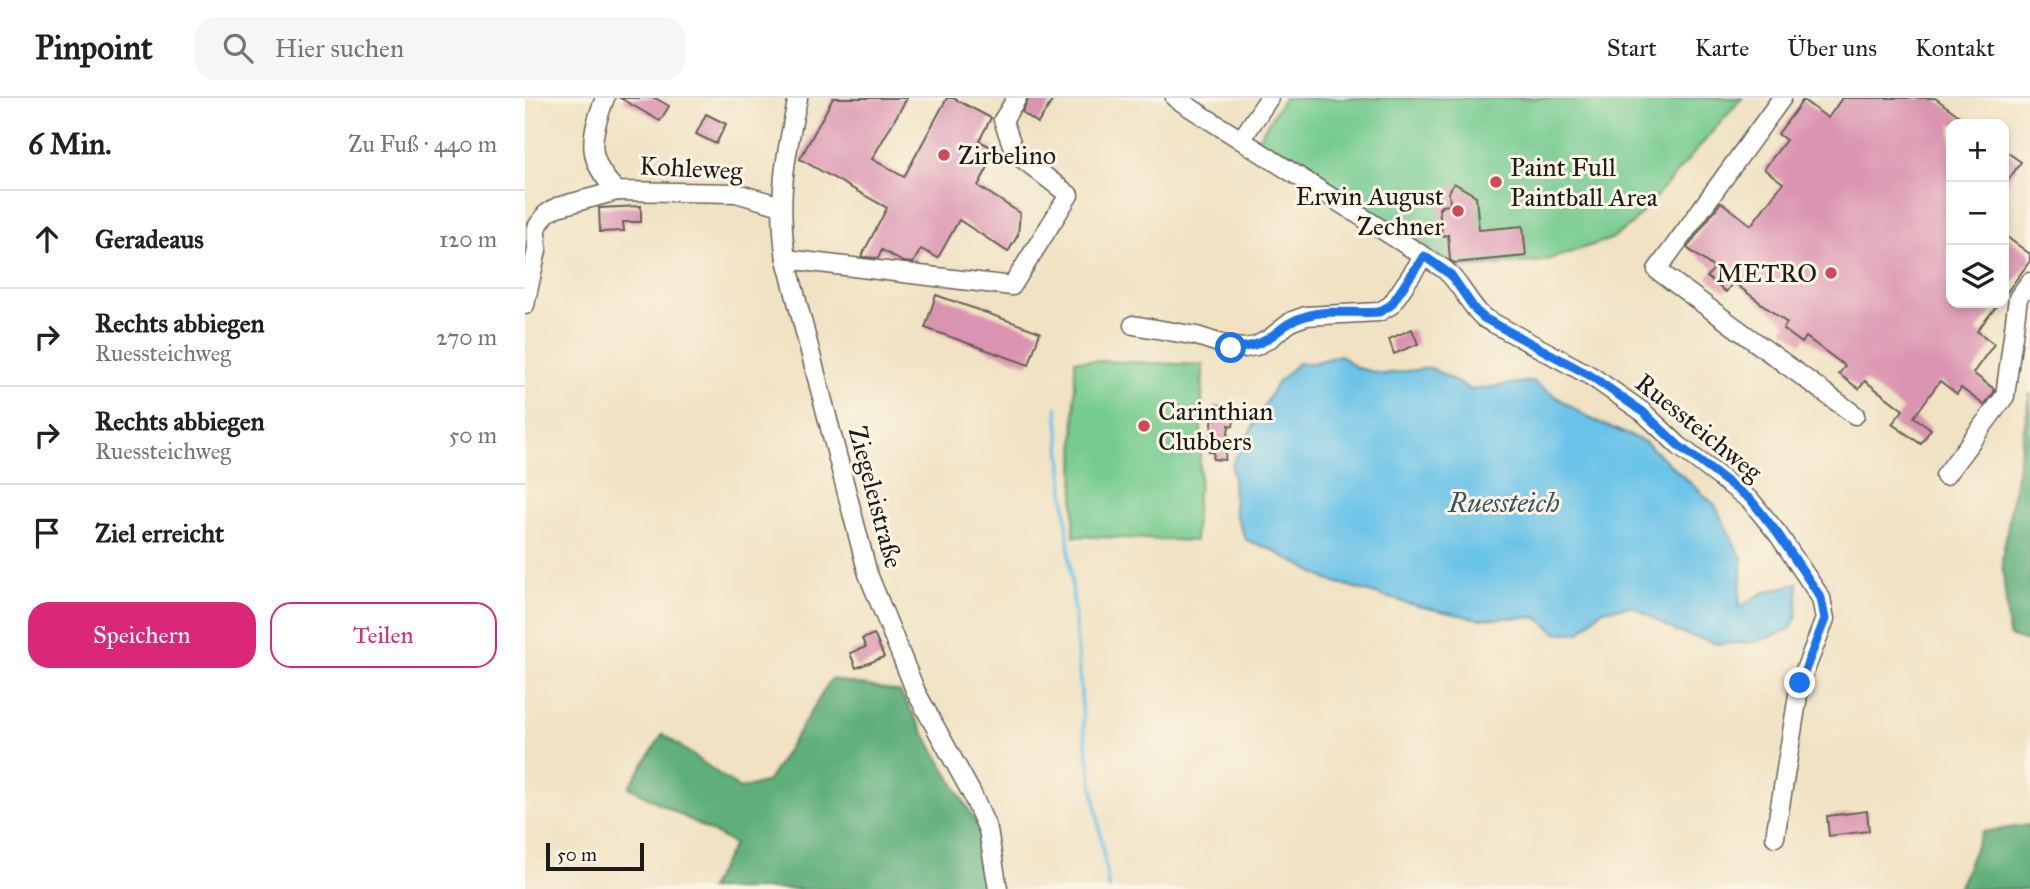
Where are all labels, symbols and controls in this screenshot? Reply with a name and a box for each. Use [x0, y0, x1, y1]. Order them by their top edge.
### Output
search box [195, 17, 685, 80]
text: Pinpoint [35, 28, 153, 68]
icon: search [219, 29, 257, 67]
text: Hier suchen [275, 32, 404, 64]
text: Start [1607, 33, 1657, 63]
text: Karte [1695, 33, 1749, 63]
text: Über uns [1787, 33, 1877, 63]
text: Kontakt [1915, 33, 1995, 63]
map controls [1946, 119, 2009, 308]
button: + [1946, 119, 2009, 182]
text: 6 Min. [28, 126, 111, 162]
text: Zu Fuß · 440 m [348, 130, 497, 158]
place label: Zirbelino [958, 139, 1056, 171]
marker: Zirbelino [936, 147, 952, 163]
street label: Kohleweg [639, 149, 744, 187]
place label: Paint Full Paintball Area [1510, 151, 1658, 213]
marker: Paint Full Paintball Area [1488, 174, 1504, 190]
place label: Erwin August Zechner [1296, 180, 1444, 242]
button: − [1946, 182, 2009, 245]
marker: Erwin August Zechner [1450, 203, 1466, 219]
icon: ahead [28, 220, 66, 258]
text: Geradeaus [95, 223, 204, 255]
text: 120 m [439, 225, 497, 253]
button: layers [1946, 245, 2009, 308]
place label: METRO [1716, 257, 1817, 289]
marker: METRO [1823, 265, 1839, 281]
text: Rechts abbiegen [95, 307, 265, 339]
icon: right [28, 318, 66, 356]
text: 270 m [436, 323, 497, 351]
route start [1215, 332, 1246, 363]
text: Ruessteichweg [95, 339, 231, 367]
street label: Ruessteichweg [1629, 366, 1769, 488]
place label: Carinthian Clubbers [1158, 395, 1273, 457]
text: Rechts abbiegen [95, 405, 265, 437]
icon: right [28, 416, 66, 454]
marker: Carinthian Clubbers [1136, 418, 1152, 434]
text: 50 m [449, 421, 497, 449]
street label: Ziegeleistraße [842, 422, 910, 572]
text: Ruessteichweg [95, 437, 231, 465]
water label: Ruessteich [1447, 485, 1560, 520]
icon: arrive [28, 514, 66, 552]
text: Ziel erreicht [95, 517, 224, 549]
button: Speichern [28, 602, 256, 668]
button: Teilen [270, 602, 497, 668]
route end [1784, 667, 1815, 698]
scale bar [546, 840, 644, 872]
text: 50 m [557, 843, 597, 866]

